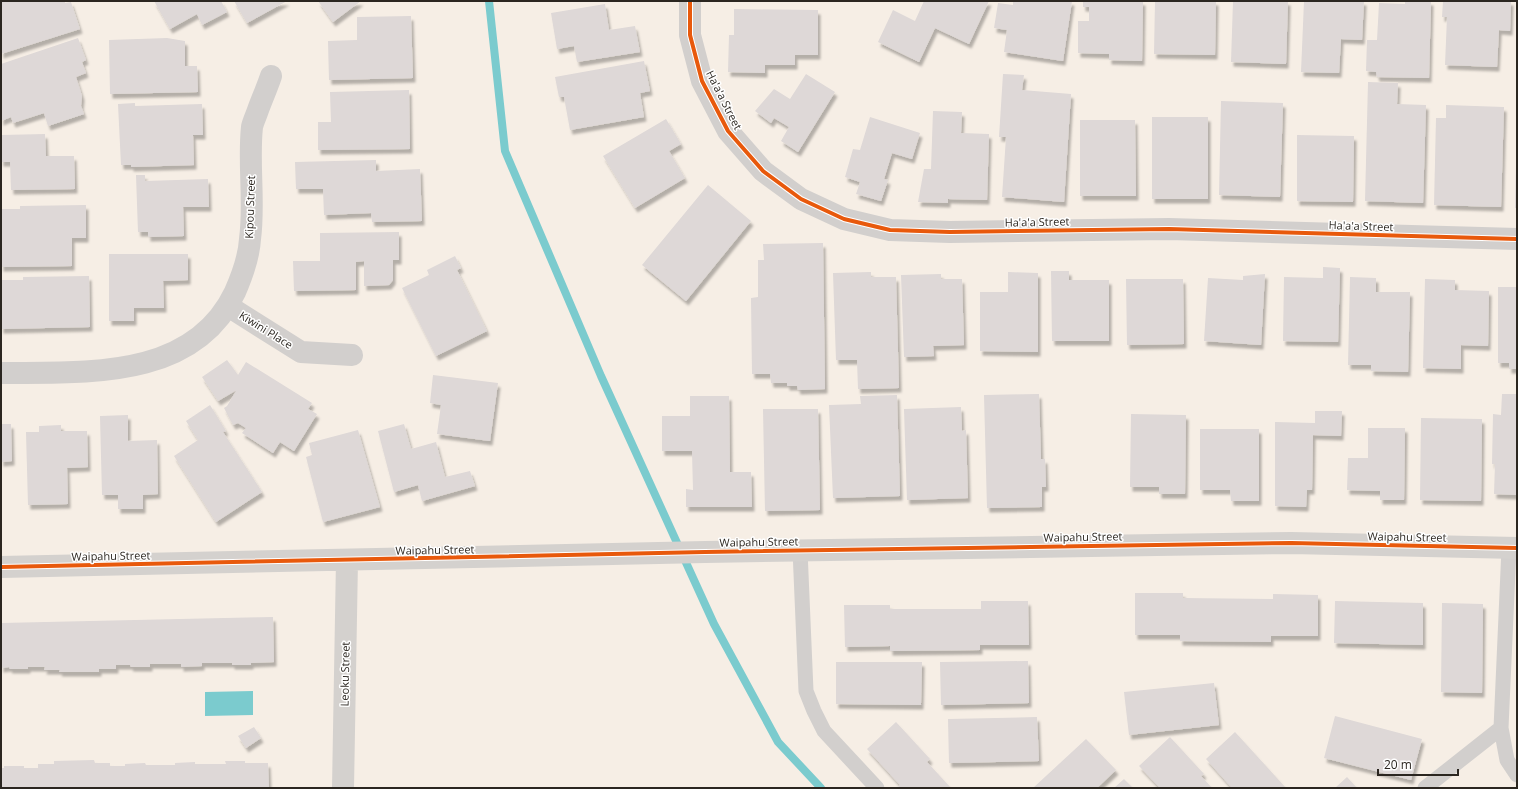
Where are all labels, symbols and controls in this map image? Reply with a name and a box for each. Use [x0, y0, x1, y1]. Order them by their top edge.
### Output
street label: Ha'a'a Street [703, 67, 746, 132]
street label: Kipou Street [241, 175, 258, 239]
street label: Ha'a'a Street [1004, 213, 1070, 230]
street label: Ha'a'a Street [1328, 217, 1394, 234]
street label: Kiwini Place [237, 307, 296, 352]
street label: Waipahu Street [1043, 528, 1123, 545]
street label: Waipahu Street [1367, 528, 1447, 545]
street label: Waipahu Street [719, 533, 799, 550]
street label: Waipahu Street [395, 541, 475, 558]
street label: Waipahu Street [71, 547, 151, 564]
street label: Leoku Street [336, 641, 353, 706]
scale bar [1378, 751, 1458, 777]
text: 20 m [1384, 756, 1412, 773]

